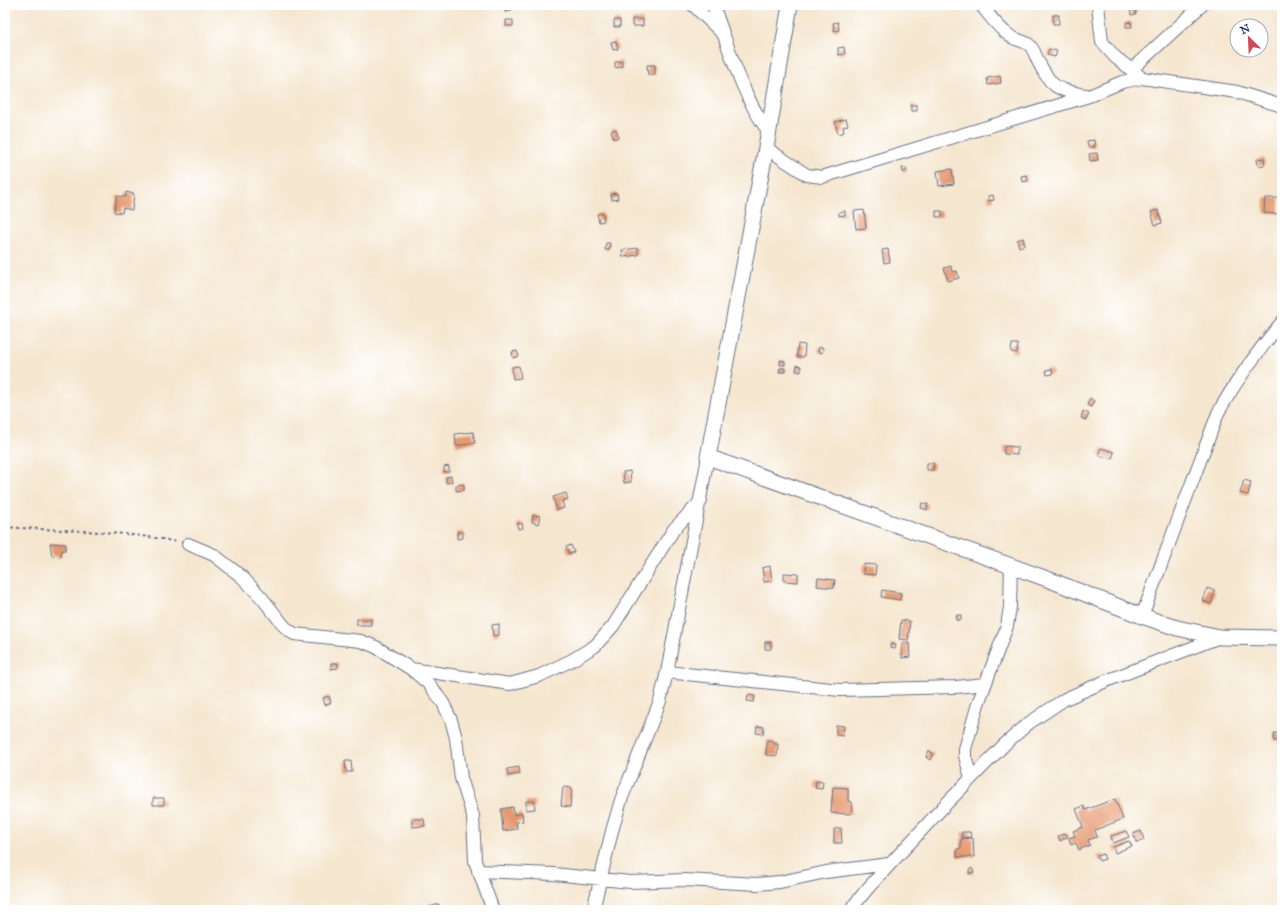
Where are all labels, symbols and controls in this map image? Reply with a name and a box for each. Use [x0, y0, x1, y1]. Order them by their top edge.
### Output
north arrow [1229, 18, 1269, 58]
text: N [1238, 21, 1253, 37]

